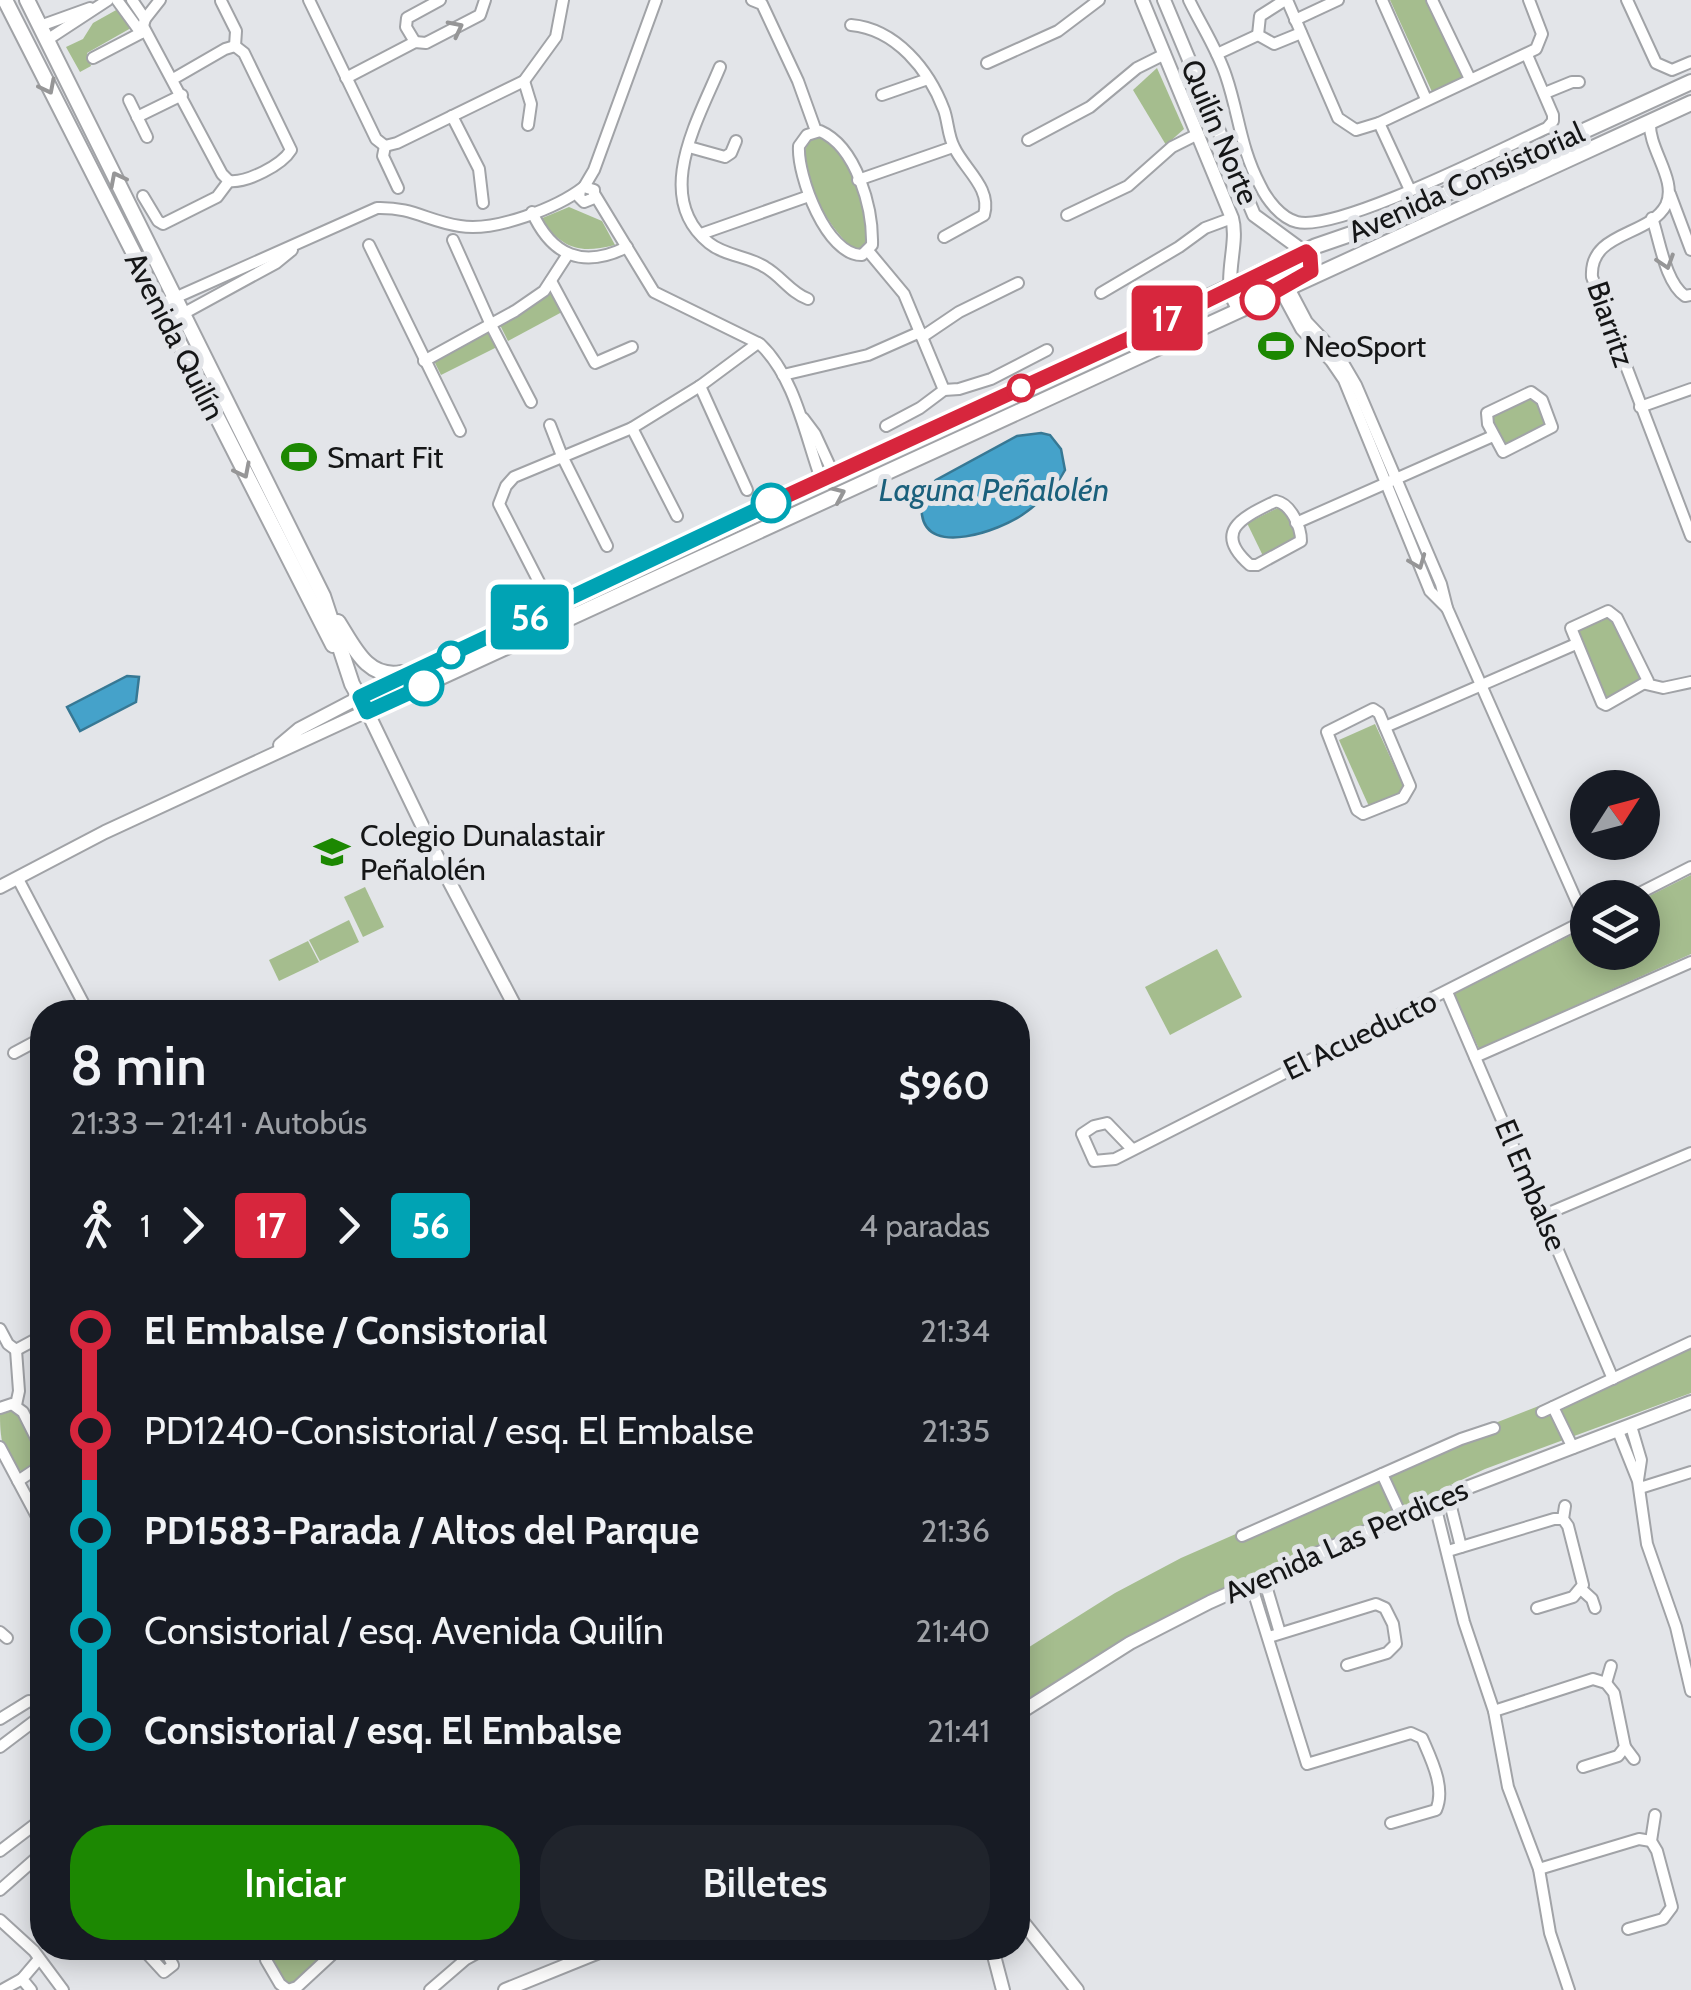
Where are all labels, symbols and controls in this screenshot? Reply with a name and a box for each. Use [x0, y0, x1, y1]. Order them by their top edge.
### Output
one-way arrow [445, 21, 463, 40]
street label: Quilín Norte [1173, 54, 1267, 210]
one-way arrow [36, 77, 56, 95]
street label: Avenida Consistorial [1342, 113, 1590, 251]
one-way arrow [110, 171, 129, 189]
street label: Avenida Quilín [117, 246, 233, 426]
one-way arrow [1655, 253, 1675, 270]
street label: Biarritz [1579, 276, 1643, 372]
unlabelled marker [1241, 281, 1279, 319]
line badge: 17 [1122, 286, 1212, 350]
text: 17 [1152, 297, 1182, 340]
sports icon: NeoSport [1257, 327, 1295, 365]
place label: NeoSport [1304, 328, 1426, 365]
unlabelled marker [1008, 375, 1034, 401]
sports icon: Smart Fit [280, 438, 318, 476]
place label: Smart Fit [327, 439, 443, 476]
one-way arrow [231, 461, 250, 479]
water label: Laguna Peñalolén [879, 470, 1109, 509]
unlabelled marker [752, 484, 790, 522]
one-way arrow [828, 487, 846, 507]
one-way arrow [1406, 552, 1426, 570]
line badge: 56 [485, 584, 575, 650]
text: 56 [511, 596, 549, 639]
unlabelled marker [438, 642, 464, 668]
unlabelled marker [405, 667, 443, 705]
north arrow [1570, 770, 1660, 860]
map controls [1570, 770, 1660, 970]
place label: Colegio Dunalastair Peñalolén [360, 817, 605, 888]
school or university icon: Colegio Dunalastair Peñalolén [313, 833, 351, 871]
button: layers [1570, 880, 1660, 970]
street label: El Acueducto [1277, 982, 1443, 1088]
text: 8 min [70, 1032, 207, 1099]
text: $960 [898, 1062, 990, 1109]
text: 21:33 – 21:41 · Autobús [70, 1103, 367, 1142]
street label: El Embalse [1487, 1114, 1575, 1256]
icon: walk [70, 1198, 125, 1253]
icon: forward [165, 1198, 220, 1253]
icon: forward [321, 1198, 376, 1253]
text: 17 [255, 1204, 286, 1247]
text: 56 [411, 1204, 450, 1247]
text: 1 [140, 1206, 150, 1245]
text: 4 paradas [860, 1206, 990, 1245]
text: El Embalse / Consistorial [144, 1307, 548, 1354]
text: 21:34 [920, 1311, 990, 1350]
text: PD1240-Consistorial / esq. El Embalse [144, 1407, 754, 1454]
text: 21:35 [922, 1411, 990, 1450]
street label: Avenida Las Perdices [1219, 1471, 1473, 1611]
text: PD1583-Parada / Altos del Parque [144, 1507, 699, 1554]
text: 21:36 [921, 1511, 990, 1550]
text: Consistorial / esq. Avenida Quilín [144, 1607, 664, 1654]
text: 21:40 [915, 1611, 990, 1650]
text: Consistorial / esq. El Embalse [144, 1707, 622, 1754]
text: 21:41 [927, 1711, 990, 1750]
button: Iniciar [70, 1825, 520, 1940]
button: Billetes [540, 1825, 990, 1940]

